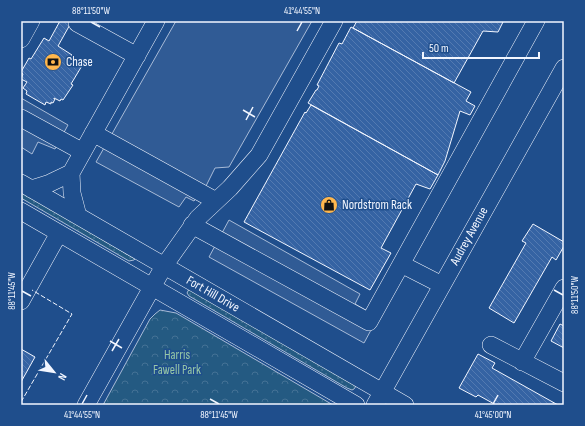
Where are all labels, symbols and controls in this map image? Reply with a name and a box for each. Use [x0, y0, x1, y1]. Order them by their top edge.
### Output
text: 88°11'50"W [72, 5, 110, 17]
text: 41°44'55"N [284, 5, 320, 17]
scale bar [423, 34, 539, 60]
text: 50 m [429, 41, 449, 56]
bank icon: Chase [43, 52, 63, 72]
place label: Chase [66, 54, 93, 70]
shop icon: Nordstrom Rack [319, 195, 339, 215]
place label: Nordstrom Rack [342, 197, 412, 213]
street label: Audrey Avenue [446, 204, 491, 269]
text: 88°11'45"W [6, 272, 18, 310]
street label: Fort Hill Drive [184, 272, 242, 316]
text: 88°11'50"W [569, 276, 581, 314]
park label: Harris Fawell Park [153, 347, 201, 378]
north arrow [34, 352, 74, 392]
text: N [55, 371, 69, 383]
text: 41°44'55"N [64, 409, 100, 421]
text: 88°11'45"W [200, 409, 238, 421]
text: 41°45'00"N [475, 409, 511, 421]

